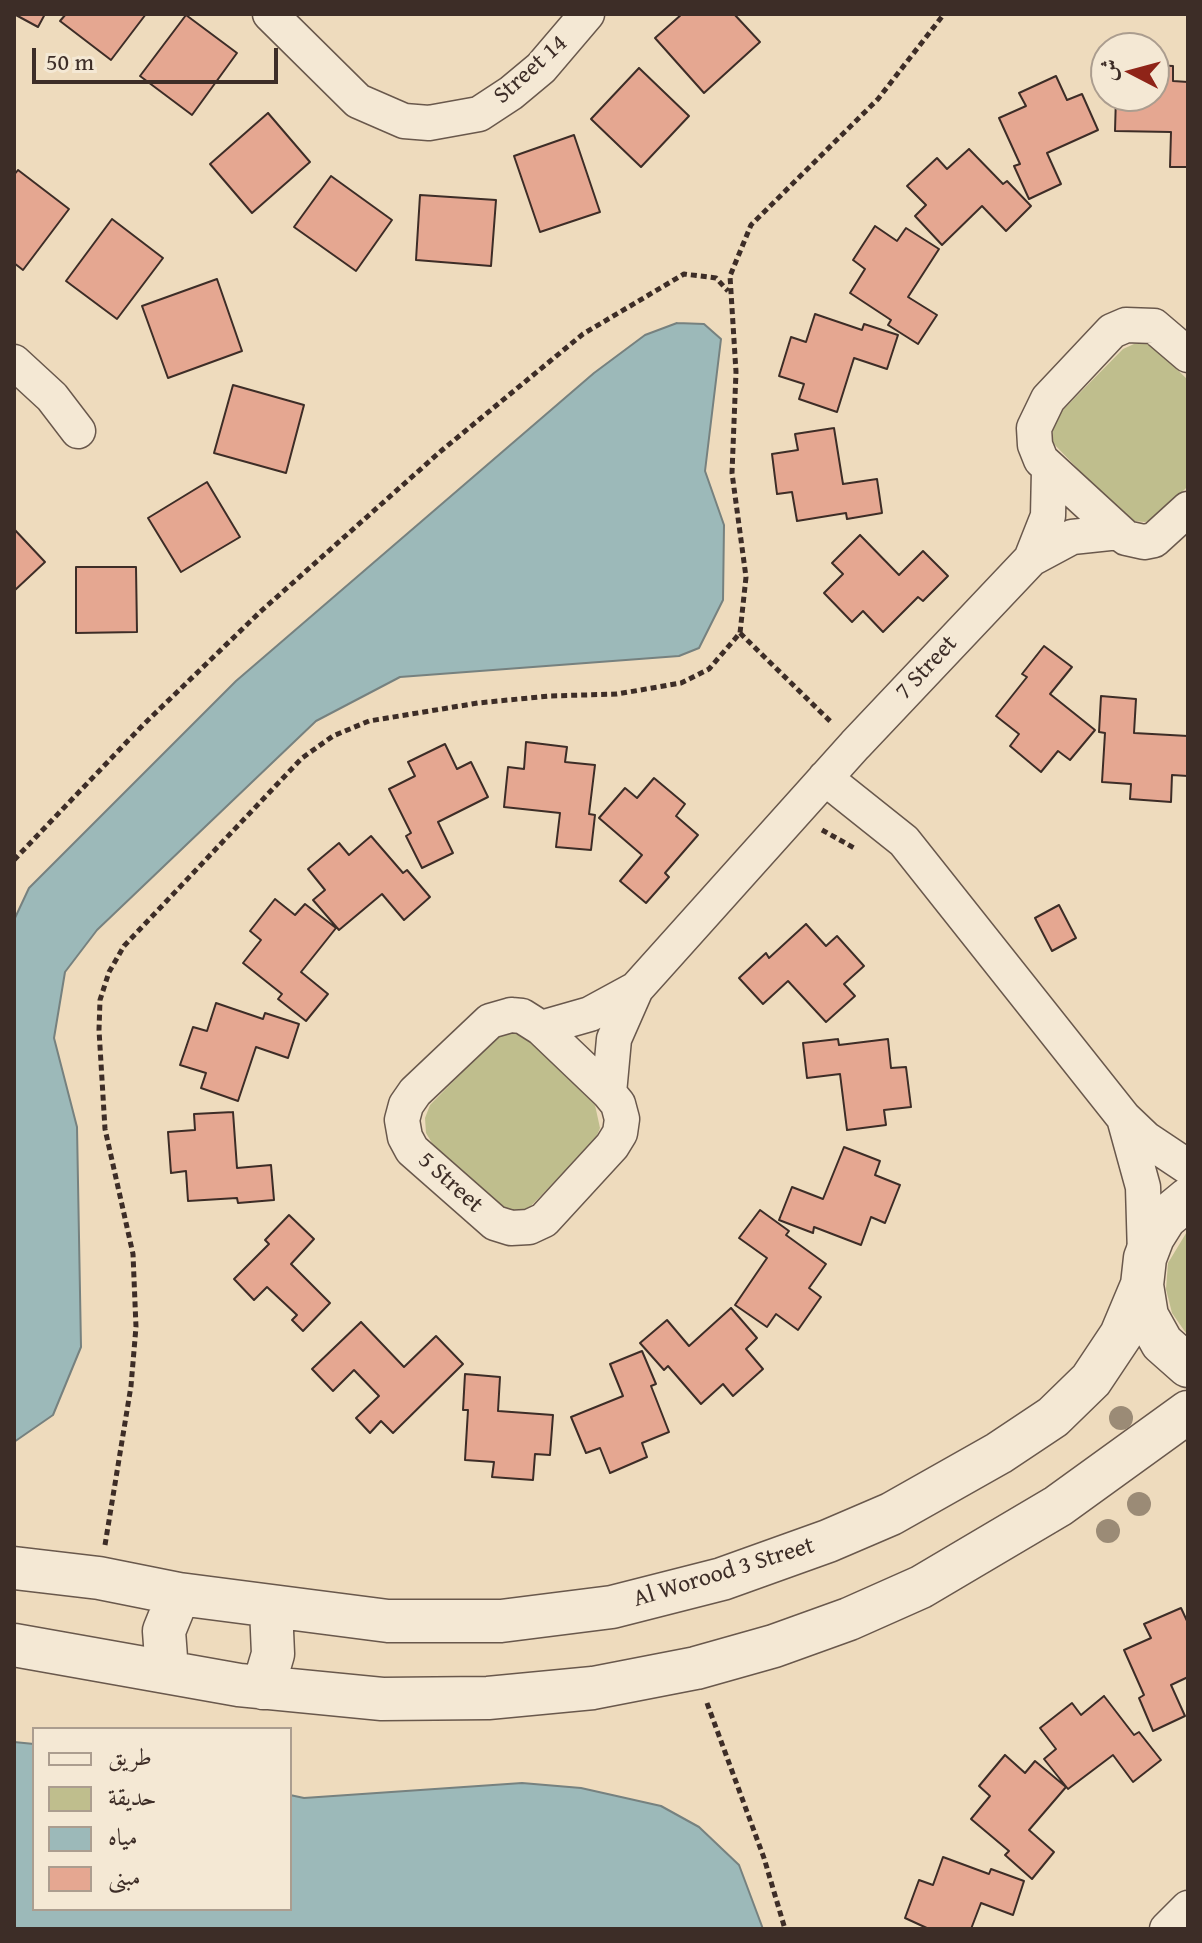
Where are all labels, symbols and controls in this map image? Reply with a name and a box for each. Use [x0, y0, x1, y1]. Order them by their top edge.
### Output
street label: Street 14 [488, 29, 574, 111]
scale bar [36, 32, 282, 82]
north arrow [1090, 32, 1170, 112]
text: 50 m [46, 44, 94, 79]
text: ش [1091, 57, 1125, 82]
street label: 7 Street [890, 630, 964, 706]
street label: 5 Street [412, 1146, 488, 1220]
street label: Al Worood 3 Street [630, 1532, 818, 1614]
legend [32, 1727, 292, 1911]
text: طريق [108, 1739, 152, 1774]
text: حديقة [108, 1779, 157, 1814]
text: مياه [108, 1819, 138, 1854]
text: مبنى [108, 1859, 141, 1894]

